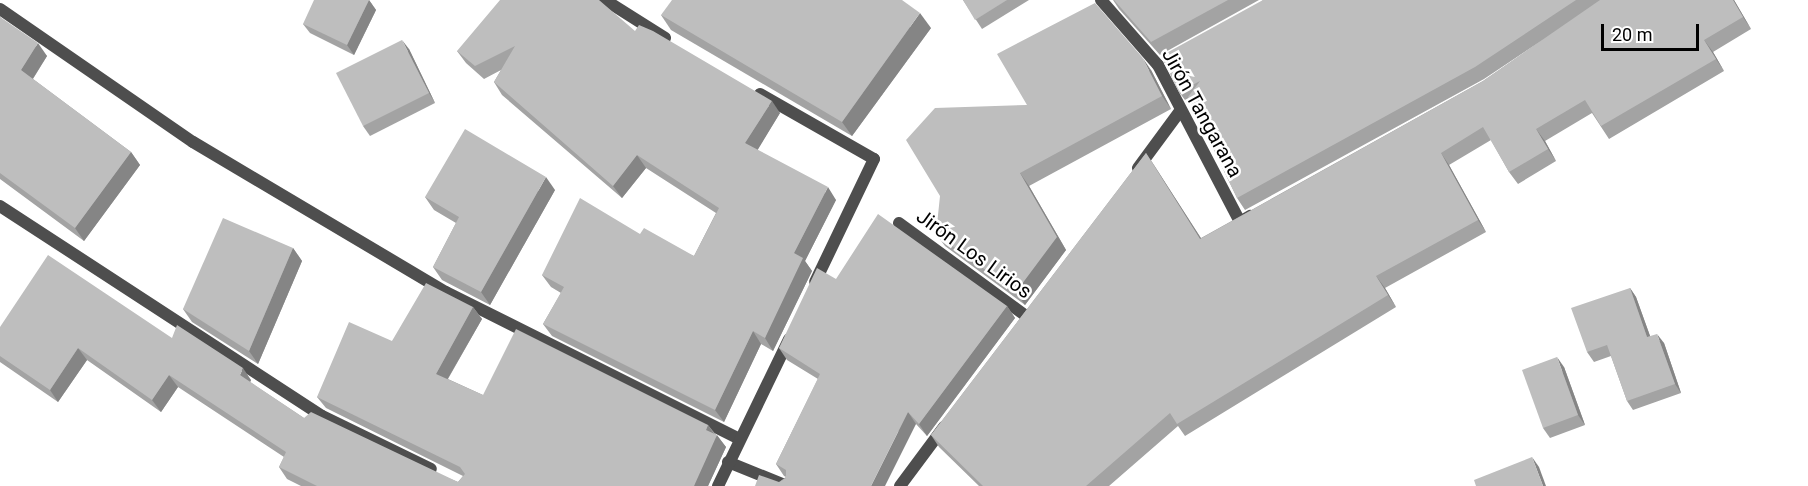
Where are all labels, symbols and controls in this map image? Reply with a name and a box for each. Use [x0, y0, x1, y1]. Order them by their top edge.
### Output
scale bar [1604, 12, 1702, 50]
text: 20 m [1612, 24, 1652, 45]
street label: Jirón Tangarana [1157, 44, 1247, 182]
street label: Jirón Los Lirios [912, 204, 1036, 304]

